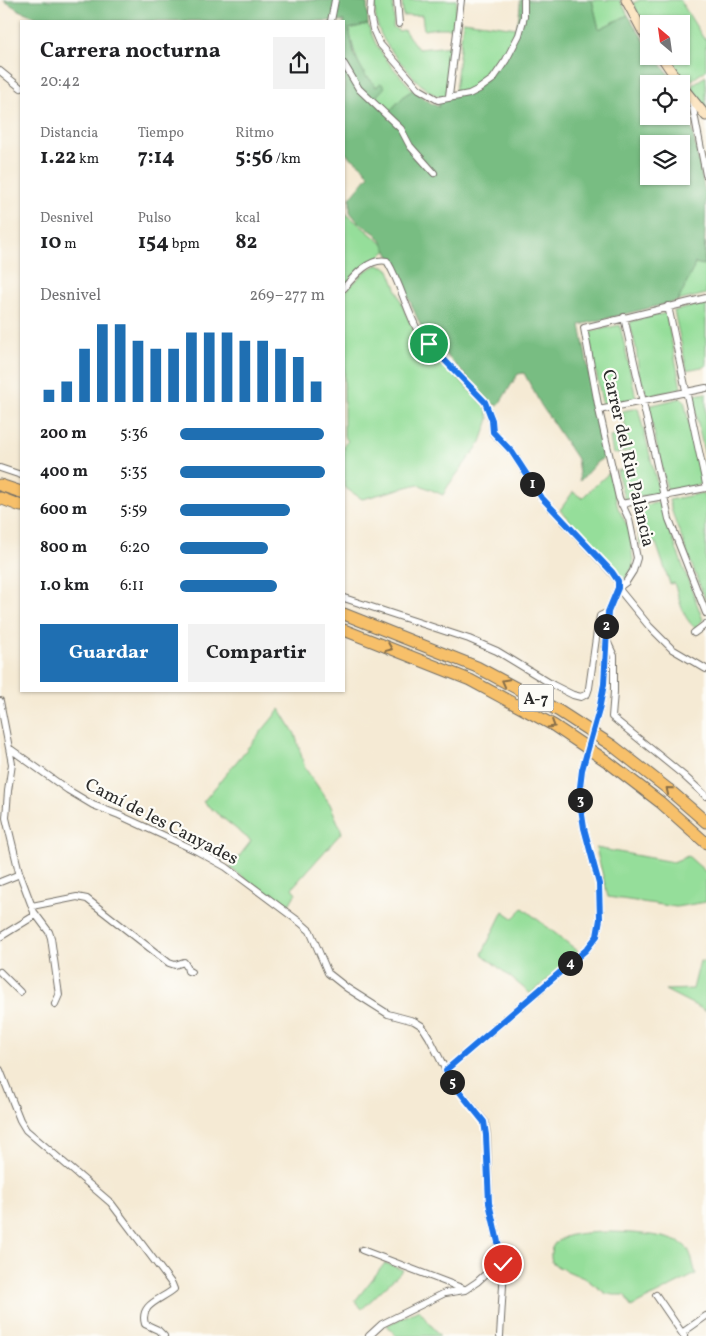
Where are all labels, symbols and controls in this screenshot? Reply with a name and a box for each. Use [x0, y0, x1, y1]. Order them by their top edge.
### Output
north arrow [640, 15, 690, 65]
map controls [640, 15, 690, 185]
text: Carrera nocturna [40, 36, 221, 67]
button: share [273, 37, 325, 89]
text: 20:42 [40, 71, 80, 93]
button: locate [640, 75, 690, 125]
text: Distancia [40, 124, 98, 143]
text: Tiempo [138, 124, 184, 143]
text: Ritmo [235, 124, 274, 143]
button: layers [640, 135, 690, 185]
text: 1.22 [40, 143, 76, 172]
text: 7:14 [138, 143, 175, 172]
text: 5:56 [235, 143, 273, 172]
text: km [76, 150, 99, 169]
text: /km [273, 150, 301, 169]
text: Desnivel [40, 209, 94, 228]
text: Pulso [138, 209, 171, 228]
text: kcal [235, 209, 260, 228]
text: 10 [40, 228, 61, 257]
text: 154 [138, 228, 169, 257]
text: 82 [235, 228, 257, 257]
text: m [61, 235, 77, 254]
text: bpm [169, 235, 200, 254]
text: Desnivel [40, 285, 101, 307]
text: 269–277 m [249, 285, 325, 307]
pin [408, 323, 450, 365]
icon: arrive [415, 330, 443, 358]
street label: Carrer del Riu Palància [595, 367, 660, 550]
text: 200 m [40, 423, 87, 445]
text: 5:36 [120, 423, 148, 445]
text: 400 m [40, 461, 88, 483]
text: 5:35 [120, 461, 147, 483]
pin: 1 [520, 472, 544, 496]
text: 1 [530, 475, 535, 494]
text: 600 m [40, 499, 87, 521]
text: 5:59 [120, 499, 147, 521]
text: 800 m [40, 537, 87, 559]
text: 6:20 [120, 537, 150, 559]
text: 1.0 km [40, 575, 89, 597]
text: 6:11 [120, 575, 144, 597]
pin: 2 [594, 614, 618, 638]
text: 2 [603, 617, 610, 636]
button: Guardar [40, 624, 178, 682]
button: Compartir [188, 624, 325, 682]
one-way arrow [384, 642, 393, 652]
one-way arrow [501, 678, 510, 688]
road number: A-7 [518, 684, 554, 711]
one-way arrow [546, 718, 555, 728]
street label: Camí de les Canyades [80, 773, 242, 872]
one-way arrow [666, 787, 675, 796]
pin: 3 [568, 788, 592, 812]
text: 3 [577, 791, 584, 810]
pin: 4 [558, 950, 582, 976]
text: 4 [566, 954, 575, 973]
pin: 5 [440, 1070, 464, 1094]
text: 5 [449, 1073, 456, 1092]
pin [482, 1243, 524, 1285]
icon: check [489, 1250, 517, 1278]

